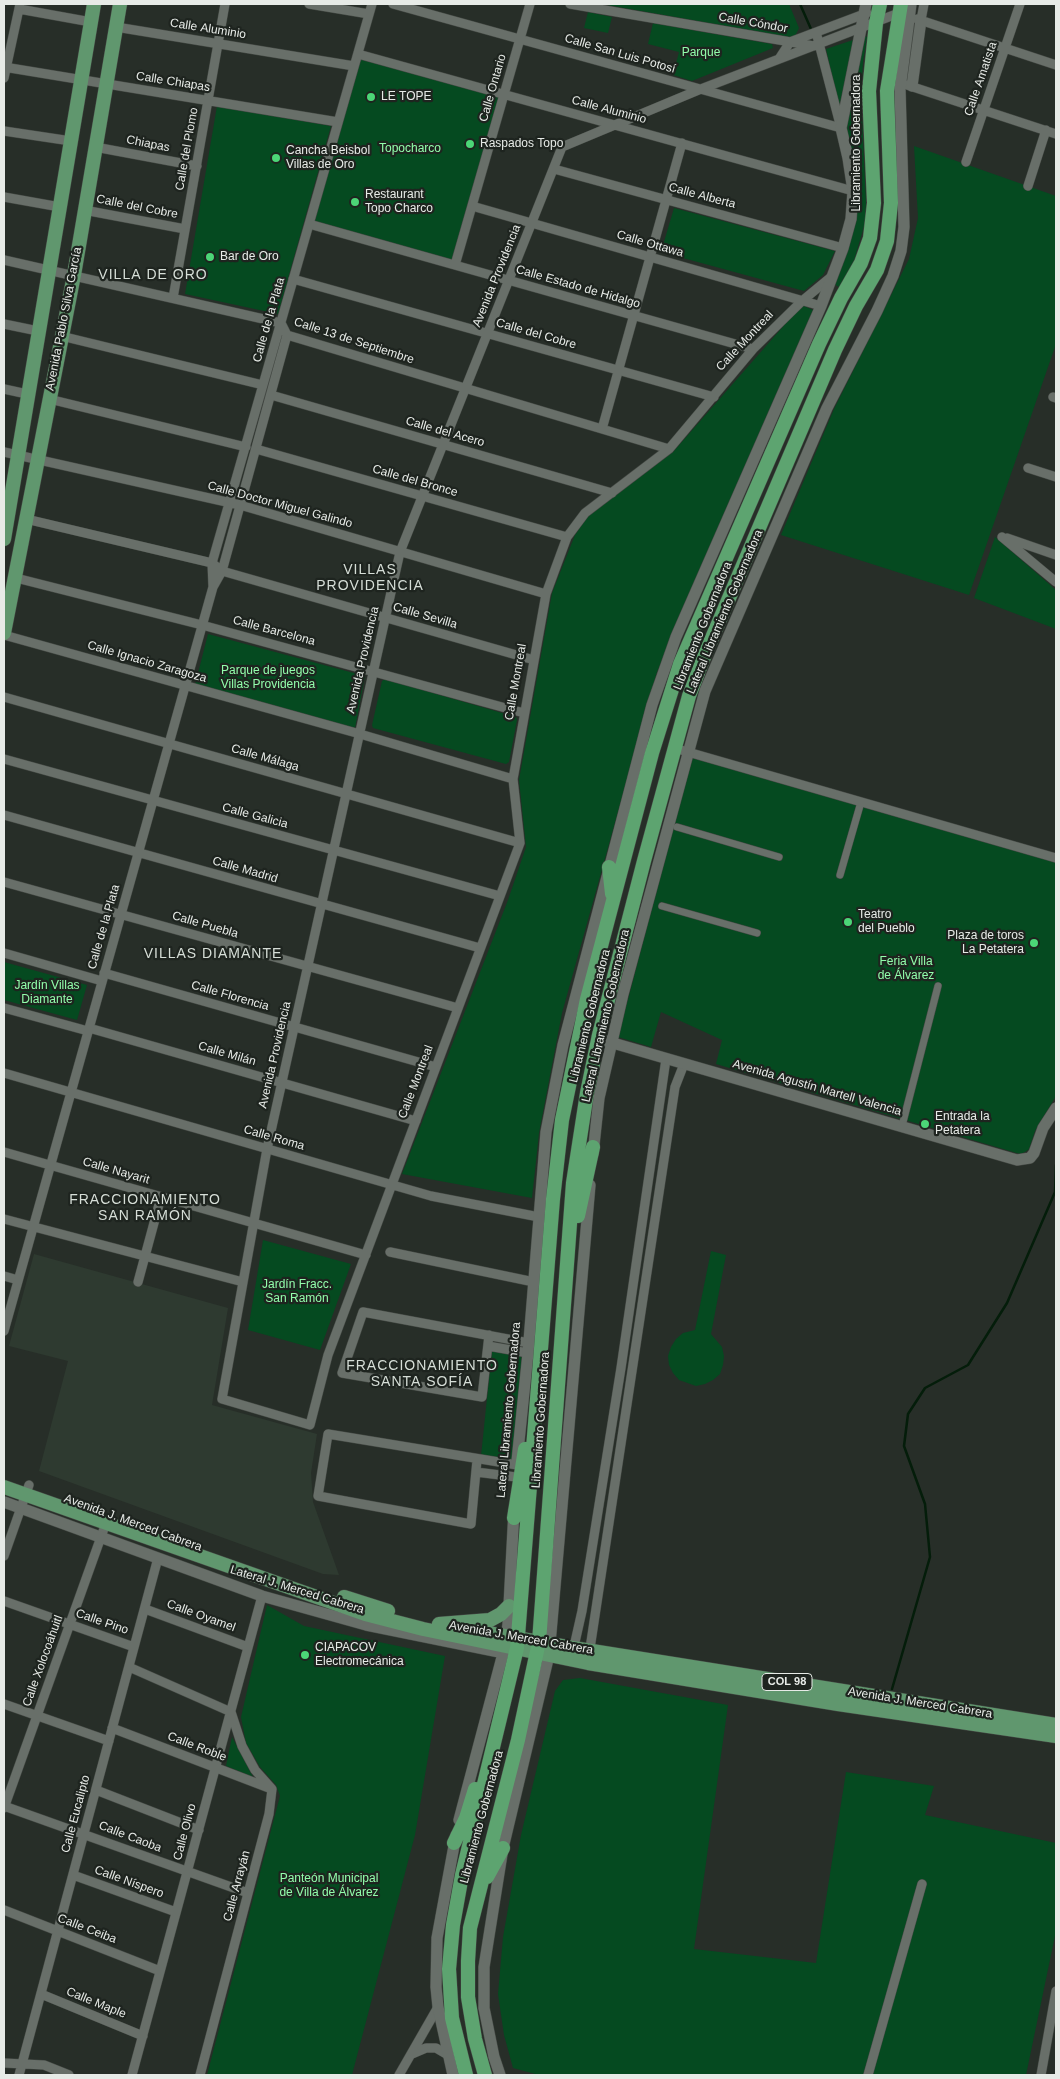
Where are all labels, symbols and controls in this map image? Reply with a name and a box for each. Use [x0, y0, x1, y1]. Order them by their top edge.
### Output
street label: Calle Cóndor [717, 10, 789, 36]
street label: Calle Aluminio [169, 16, 247, 42]
street label: Calle San Luis Potosí [563, 31, 677, 77]
street label: Calle Amatista [962, 40, 1000, 118]
park label: Parque [682, 46, 720, 60]
street label: Calle Ontario [476, 52, 510, 124]
street label: Calle Chiapas [135, 69, 211, 95]
street label: Libramiento Gobernadora [850, 75, 864, 211]
place label: LE TOPE [381, 90, 431, 104]
marker: LE TOPE [365, 91, 377, 103]
street label: Calle Aluminio [570, 93, 648, 127]
street label: Calle del Plomo [173, 106, 201, 192]
street label: Chiapas [125, 133, 171, 155]
place label: Raspados Topo [480, 137, 563, 151]
marker: Raspados Topo [464, 138, 476, 150]
park label: Topocharco [379, 142, 441, 156]
place label: Cancha Beisbol Villas de Oro [286, 144, 370, 172]
marker: Cancha Beisbol Villas de Oro [270, 152, 282, 164]
street label: Calle Alberta [667, 180, 737, 212]
place label: Restaurant Topo Charco [365, 188, 433, 216]
street label: Calle del Cobre [95, 192, 179, 222]
marker: Restaurant Topo Charco [349, 196, 361, 208]
street label: Avenida Providencia [470, 223, 524, 329]
street label: Calle Ottawa [615, 228, 685, 260]
street label: Avenida Pablo Silva García [43, 246, 85, 392]
place label: Bar de Oro [220, 250, 279, 264]
marker: Bar de Oro [204, 251, 216, 263]
street label: Calle Estado de Hidalgo [514, 262, 642, 312]
district label: VILLA DE ORO [97, 267, 209, 283]
street label: Calle de la Plata [250, 276, 288, 364]
street label: Calle Montreal [713, 308, 777, 374]
street label: Calle 13 de Septiembre [292, 315, 416, 367]
street label: Calle del Cobre [494, 316, 578, 352]
street label: Calle del Acero [404, 414, 486, 450]
street label: Calle del Bronce [371, 462, 459, 500]
street label: Calle Doctor Miguel Galindo [206, 479, 354, 531]
street label: Lateral Libramiento Gobernadora [684, 528, 766, 696]
street label: Libramiento Gobernadora [671, 560, 735, 692]
district label: VILLAS PROVIDENCIA [315, 562, 425, 594]
street label: Calle Sevilla [391, 600, 459, 632]
street label: Avenida Providencia [344, 605, 382, 715]
street label: Calle Barcelona [231, 613, 317, 649]
street label: Calle Ignacio Zaragoza [86, 638, 208, 686]
street label: Calle Montreal [502, 643, 530, 721]
park label: Parque de juegos Villas Providencia [221, 664, 315, 692]
street label: Calle Málaga [229, 741, 301, 775]
street label: Calle Galicia [221, 800, 289, 832]
street label: Calle Madrid [211, 854, 279, 886]
street label: Calle de la Plata [85, 883, 123, 971]
place label: Teatro del Pueblo [858, 908, 915, 936]
street label: Calle Puebla [170, 909, 240, 941]
marker: Teatro del Pueblo [842, 916, 854, 928]
street label: Lateral Libramiento Gobernadora [579, 928, 633, 1104]
place label: Plaza de toros La Petatera [947, 929, 1024, 957]
marker: Plaza de toros La Petatera [1028, 937, 1040, 949]
district label: VILLAS DIAMANTE [142, 946, 284, 962]
street label: Libramiento Gobernadora [566, 948, 614, 1084]
park label: Feria Villa de Álvarez [878, 955, 934, 983]
street label: Calle Florencia [190, 978, 270, 1014]
park label: Jardín Villas Diamante [14, 979, 80, 1007]
street label: Avenida Providencia [256, 1000, 294, 1110]
street label: Calle Milán [196, 1039, 258, 1069]
street label: Calle Montreal [395, 1043, 437, 1121]
street label: Avenida Agustín Martell Valencia [731, 1057, 903, 1119]
place label: Entrada la Petatera [935, 1110, 990, 1138]
marker: Entrada la Petatera [919, 1118, 931, 1130]
street label: Calle Roma [242, 1122, 306, 1154]
street label: Calle Nayarit [81, 1155, 151, 1187]
district label: FRACCIONAMIENTO SAN RAMÓN [67, 1192, 223, 1224]
park label: Jardín Fracc. San Ramón [262, 1278, 332, 1306]
street label: Lateral Libramiento Gobernadora [494, 1321, 524, 1499]
street label: Libramiento Gobernadora [529, 1351, 553, 1489]
district label: FRACCIONAMIENTO SANTA SOFÍA [344, 1358, 500, 1390]
street label: Avenida J. Merced Cabrera [62, 1491, 204, 1555]
street label: Lateral J. Merced Cabrera [228, 1563, 366, 1617]
street label: Calle Oyamel [165, 1597, 237, 1635]
street label: Calle Pino [74, 1606, 130, 1638]
street label: Calle Xolocoáhuitl [20, 1613, 66, 1709]
street label: Avenida J. Merced Cabrera [448, 1618, 594, 1658]
place label: CIAPACOV Electromecánica [315, 1641, 404, 1669]
marker: CIAPACOV Electromecánica [299, 1649, 311, 1661]
road number: COL 98 [762, 1674, 812, 1690]
street label: Avenida J. Merced Cabrera [847, 1684, 993, 1722]
street label: Calle Roble [165, 1729, 229, 1765]
street label: Libramiento Gobernadora [457, 1749, 507, 1885]
street label: Calle Eucalipto [59, 1773, 93, 1855]
street label: Calle Olivo [171, 1802, 199, 1862]
street label: Calle Caoba [97, 1818, 163, 1856]
street label: Calle Arrayán [221, 1849, 253, 1923]
street label: Calle Níspero [92, 1863, 166, 1901]
park label: Panteón Municipal de Villa de Álvarez [279, 1872, 379, 1900]
street label: Calle Ceiba [55, 1911, 119, 1947]
street label: Calle Maple [64, 1984, 128, 2022]

